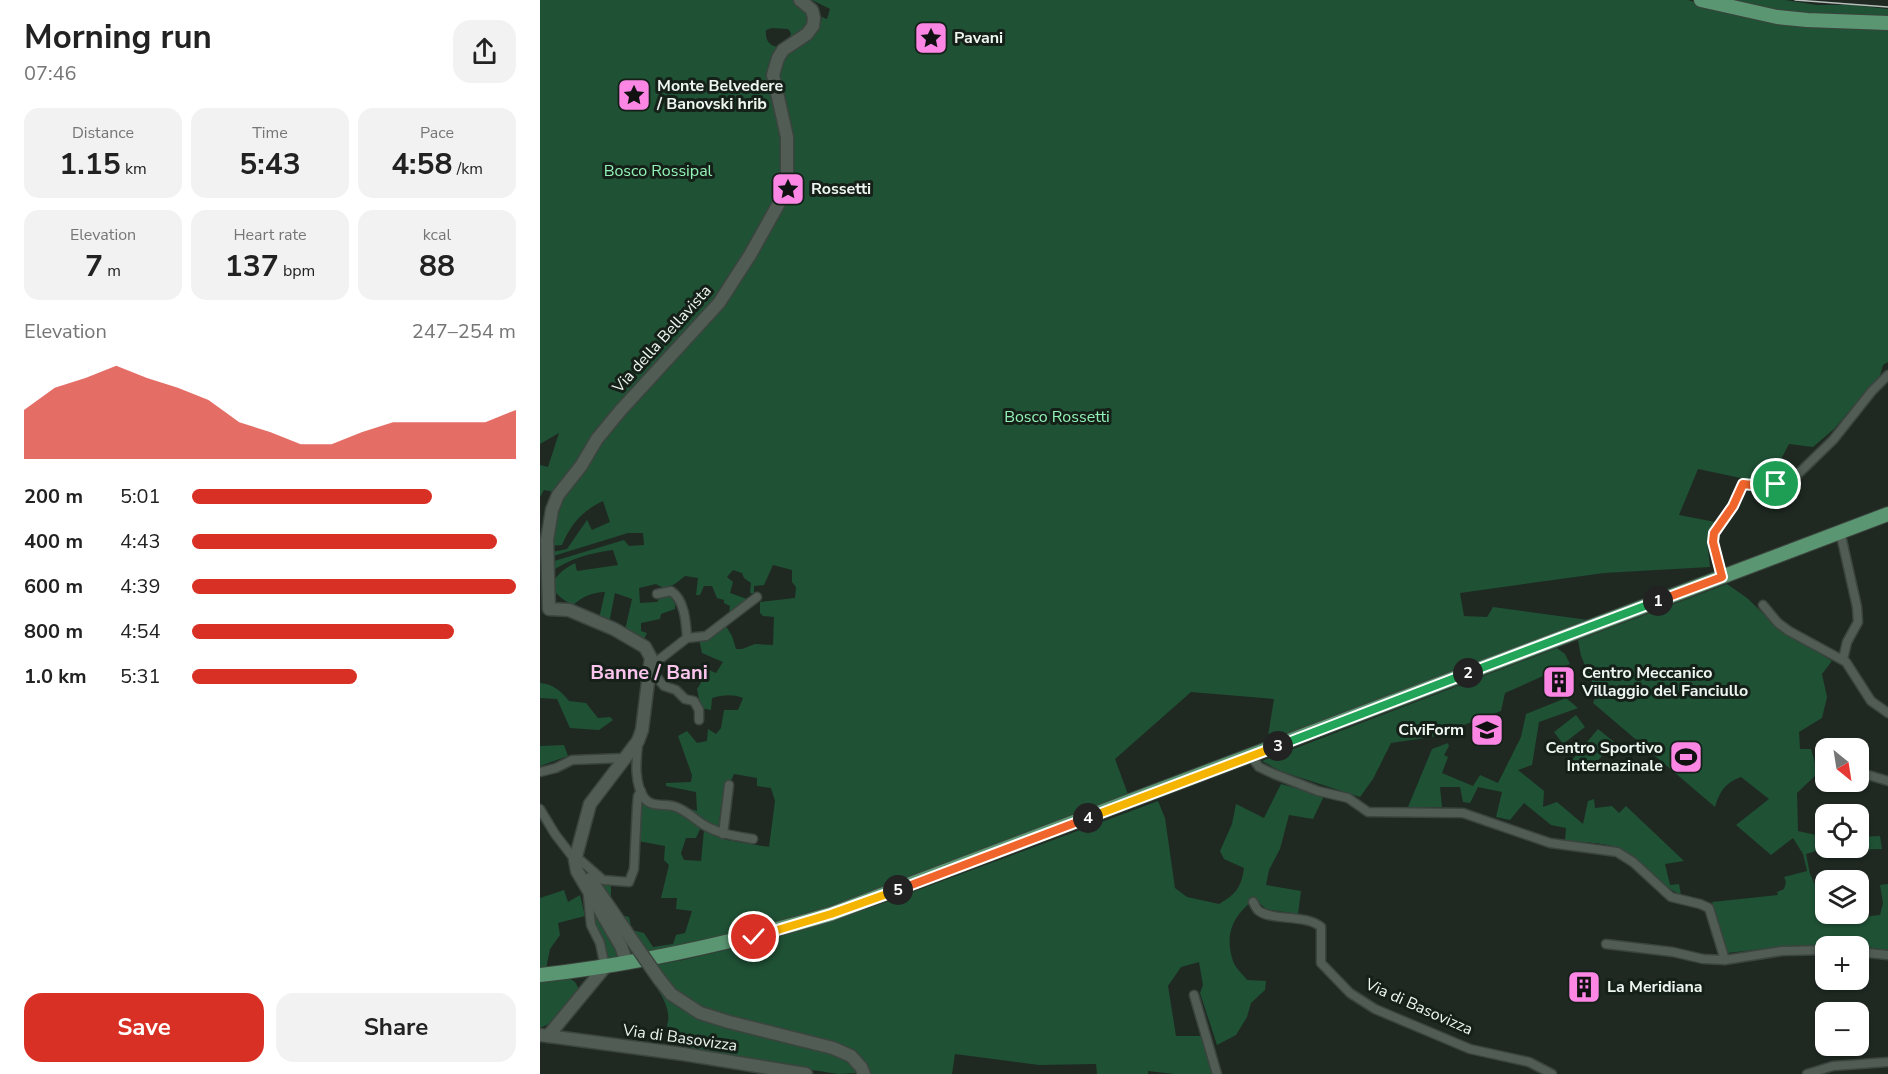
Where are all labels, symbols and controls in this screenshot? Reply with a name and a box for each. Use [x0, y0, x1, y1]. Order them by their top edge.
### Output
text: Morning run [24, 15, 212, 60]
button: share [453, 20, 516, 83]
place icon: Pavani [913, 20, 949, 56]
place label: Pavani [954, 27, 1003, 49]
text: 07:46 [24, 60, 77, 87]
place label: Monte Belvedere / Banovski hrib [656, 75, 783, 115]
place icon: Monte Belvedere / Banovski hrib [616, 77, 652, 113]
text: Distance [72, 122, 134, 144]
text: Time [252, 122, 288, 144]
text: Pace [420, 122, 454, 144]
text: 1.15 [59, 144, 121, 185]
text: 5:43 [239, 144, 301, 185]
text: 4:58 [391, 144, 453, 185]
text: km [121, 158, 147, 180]
text: /km [453, 158, 483, 180]
park label: Bosco Rossipal [604, 160, 713, 182]
place icon: Rossetti [770, 171, 806, 207]
place label: Rossetti [811, 178, 871, 200]
text: Elevation [70, 224, 136, 246]
text: Heart rate [233, 224, 307, 246]
text: kcal [423, 224, 451, 246]
text: 7 [85, 246, 103, 287]
text: 137 [225, 246, 279, 287]
text: 88 [419, 246, 455, 287]
text: m [103, 260, 121, 282]
text: bpm [279, 260, 315, 282]
street label: Via della Bellavista [607, 280, 716, 398]
text: Elevation [24, 318, 107, 345]
text: 247–254 m [412, 318, 516, 345]
park label: Bosco Rossetti [1004, 406, 1110, 428]
pin [1750, 458, 1801, 509]
icon: arrive [1759, 467, 1792, 500]
text: 200 m [24, 483, 83, 510]
text: 5:01 [120, 483, 161, 510]
text: 400 m [24, 528, 83, 555]
text: 4:43 [120, 528, 161, 555]
text: 600 m [24, 573, 83, 600]
text: 4:39 [120, 573, 161, 600]
pin: 1 [1643, 586, 1673, 616]
text: 1 [1653, 590, 1663, 612]
text: 800 m [24, 618, 83, 645]
text: 4:54 [120, 618, 161, 645]
pin: 2 [1453, 658, 1483, 688]
district label: Banne / Bani [590, 659, 708, 686]
text: 2 [1463, 662, 1473, 684]
place label: Centro Meccanico Villaggio del Fanciullo [1581, 662, 1748, 702]
text: 1.0 km [24, 663, 87, 690]
text: 5:31 [120, 663, 161, 690]
building icon: Centro Meccanico Villaggio del Fanciullo [1541, 664, 1577, 700]
school or university icon: CiviForm [1469, 712, 1505, 748]
place label: CiviForm [1398, 719, 1464, 741]
pin: 3 [1263, 731, 1293, 761]
text: 3 [1273, 735, 1283, 757]
place label: Centro Sportivo Internazinale [1545, 737, 1663, 777]
north arrow [1815, 738, 1869, 792]
map controls [1815, 738, 1869, 1056]
sports icon: Centro Sportivo Internazinale [1668, 739, 1704, 775]
pin: 4 [1073, 803, 1103, 833]
button: locate [1815, 804, 1869, 858]
text: 4 [1083, 807, 1093, 829]
button: layers [1815, 870, 1869, 924]
pin: 5 [883, 875, 913, 905]
text: 5 [893, 879, 903, 901]
pin [728, 911, 779, 962]
icon: check [737, 920, 770, 953]
button: + [1815, 936, 1869, 990]
building icon: La Meridiana [1566, 969, 1602, 1005]
street label: Via di Basovizza [1361, 973, 1476, 1041]
place label: La Meridiana [1607, 976, 1703, 998]
button: Save [24, 993, 264, 1062]
button: Share [276, 993, 516, 1062]
button: − [1815, 1002, 1869, 1056]
street label: Via di Basovizza [620, 1019, 739, 1057]

